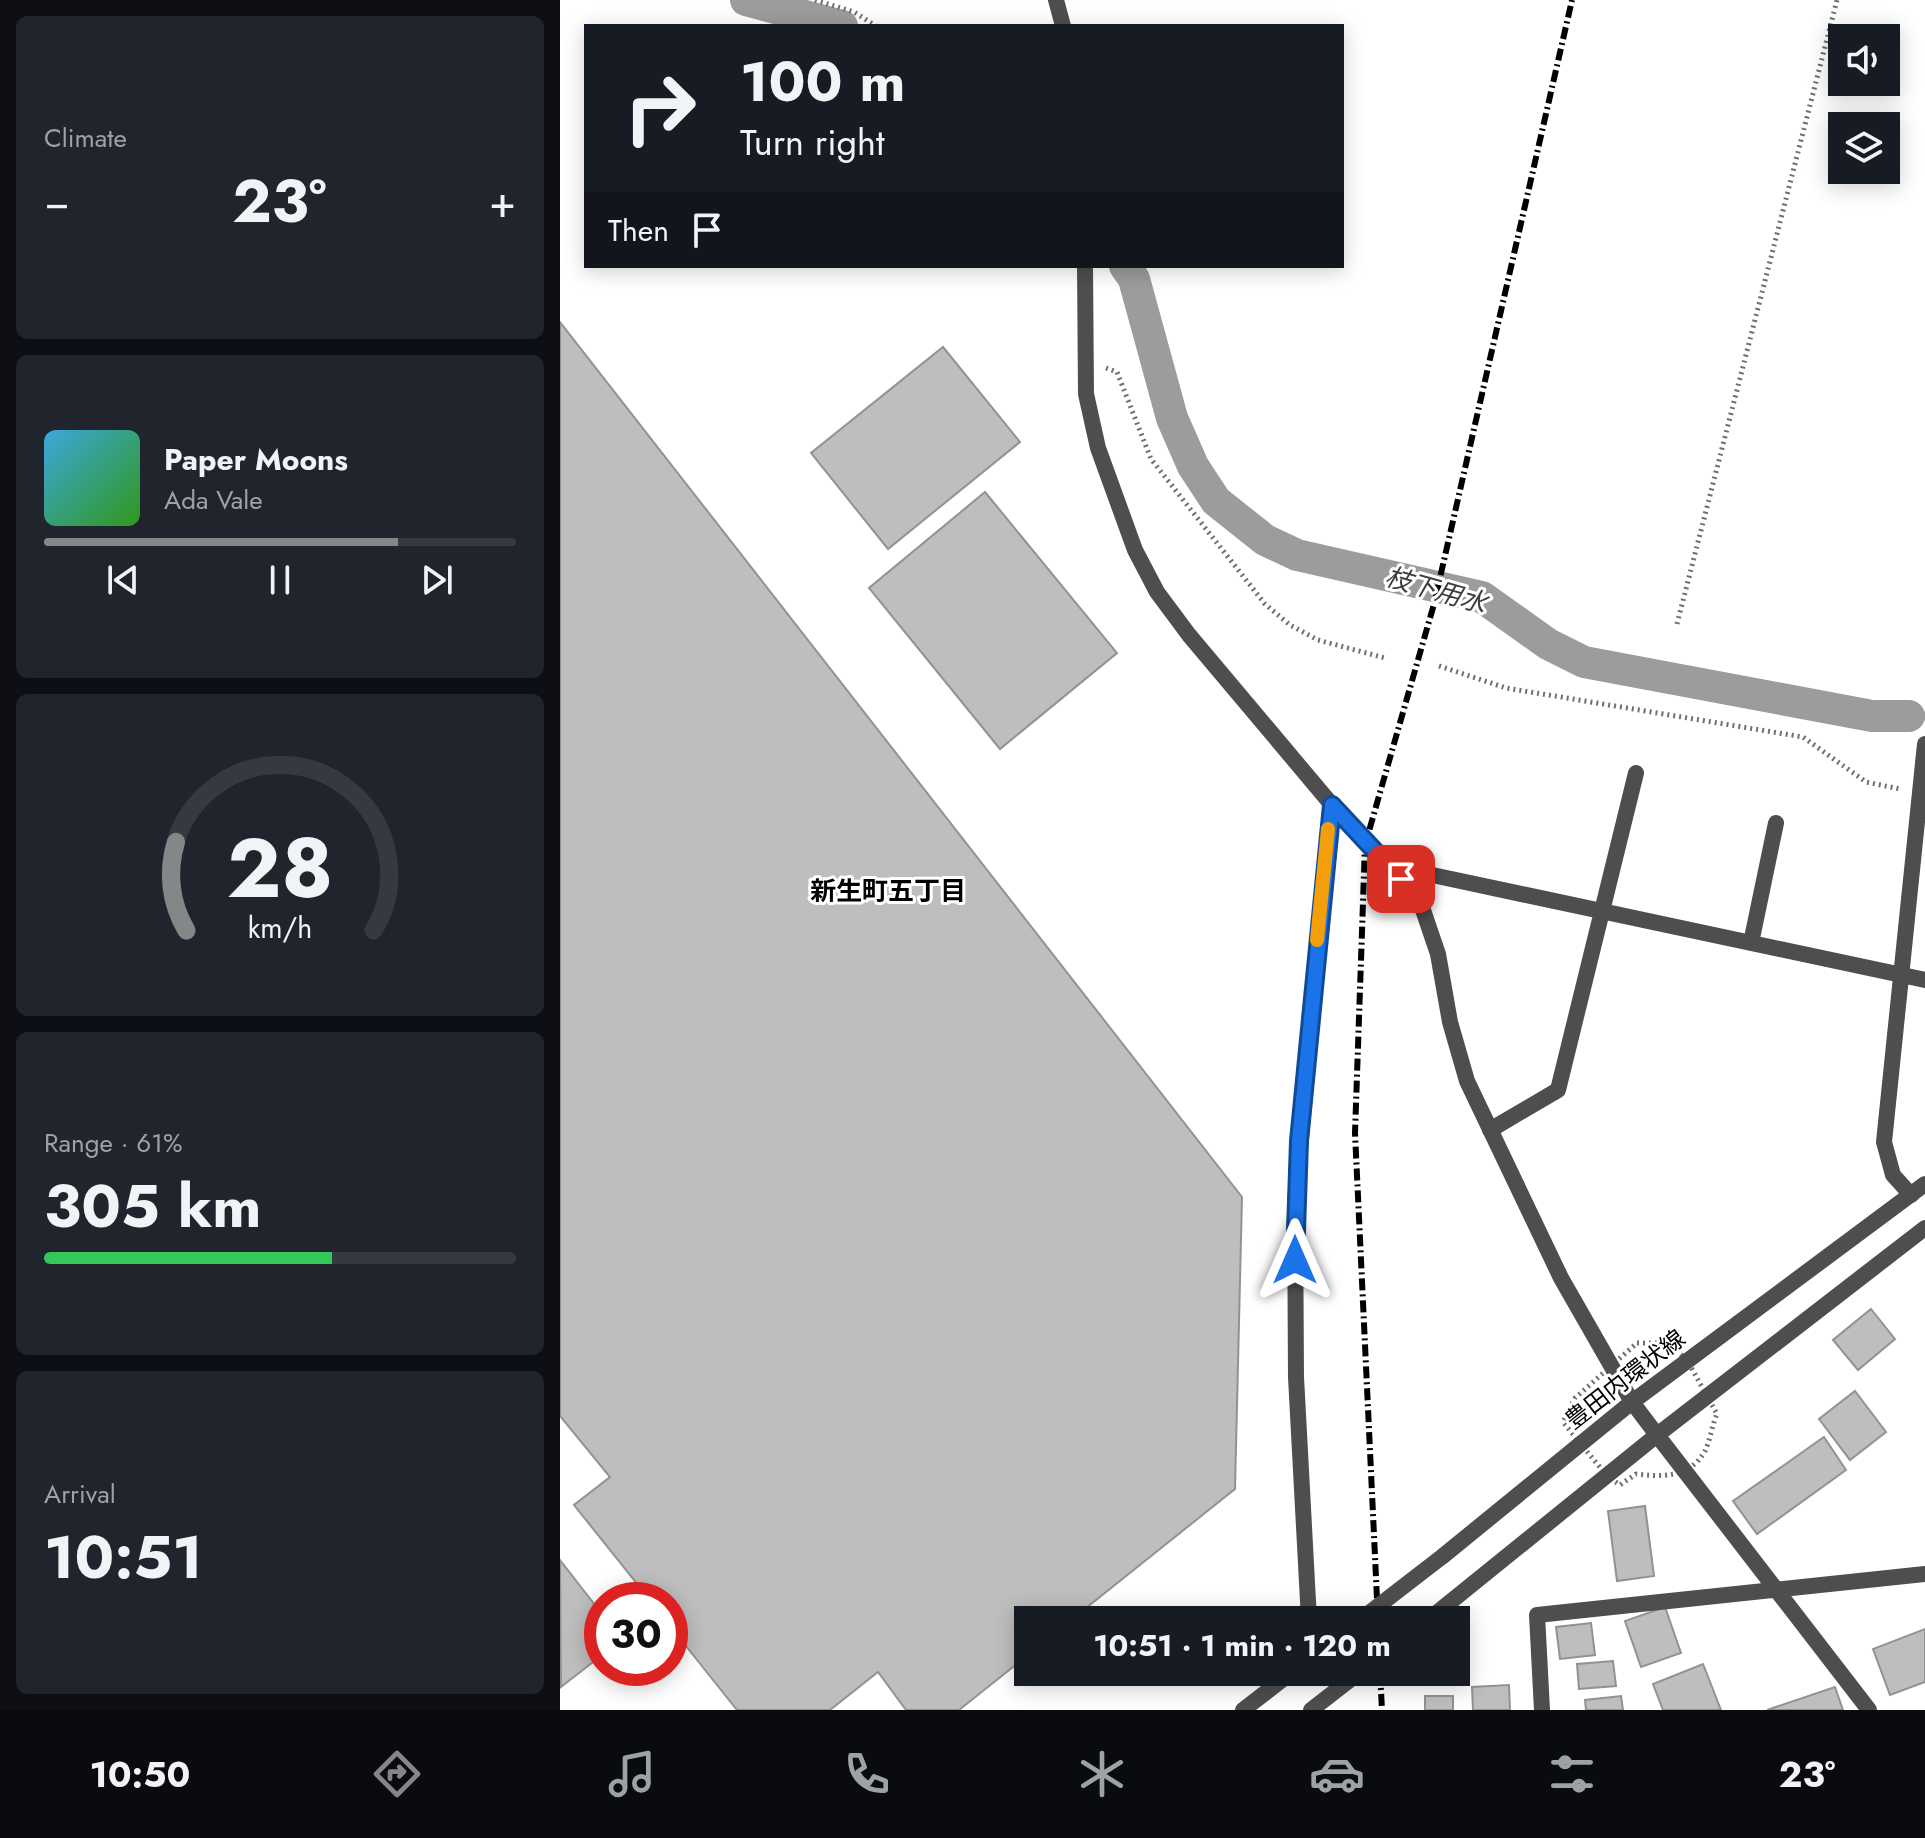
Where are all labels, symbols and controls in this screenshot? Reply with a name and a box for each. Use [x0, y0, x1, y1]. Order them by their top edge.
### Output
map controls [1828, 24, 1900, 184]
button: sound [1828, 24, 1900, 96]
text: 100 m [740, 41, 905, 122]
icon: right [608, 56, 712, 160]
button: layers [1828, 112, 1900, 184]
text: Turn right [740, 116, 885, 168]
text: Climate [44, 119, 127, 157]
text: 23° [232, 158, 327, 245]
text: − [44, 170, 70, 234]
text: + [489, 170, 516, 234]
icon: arrive [685, 208, 729, 252]
text: Then [608, 209, 669, 252]
text: Paper Moons [164, 438, 348, 481]
text: Ada Vale [164, 481, 263, 519]
water label: 枝下用水 [1381, 557, 1494, 623]
icon: previous [101, 558, 145, 602]
icon: pause [258, 558, 302, 602]
icon: next [415, 558, 459, 602]
text: 28 [227, 808, 333, 928]
pin [1367, 845, 1435, 913]
icon: arrive [1379, 857, 1423, 901]
district label: 新生町五丁目 [810, 872, 966, 910]
text: km/h [248, 907, 312, 949]
text: Range · 61% [44, 1124, 183, 1162]
text: 305 km [44, 1163, 262, 1250]
position arrow [1253, 1218, 1337, 1302]
street label: 豊田内環状線 [1557, 1321, 1693, 1437]
text: Arrival [44, 1475, 116, 1513]
text: 10:51 [44, 1514, 203, 1601]
speed limit sign: 30 [584, 1582, 688, 1686]
text: 10:51 · 1 min · 120 m [1093, 1624, 1391, 1667]
icon: directions [369, 1746, 425, 1802]
icon: music [604, 1746, 660, 1802]
icon: phone [839, 1746, 895, 1802]
icon: climate [1074, 1746, 1130, 1802]
icon: car [1309, 1746, 1365, 1802]
icon: filters [1544, 1746, 1600, 1802]
text: 10:50 [89, 1748, 190, 1800]
text: 23° [1779, 1748, 1836, 1800]

